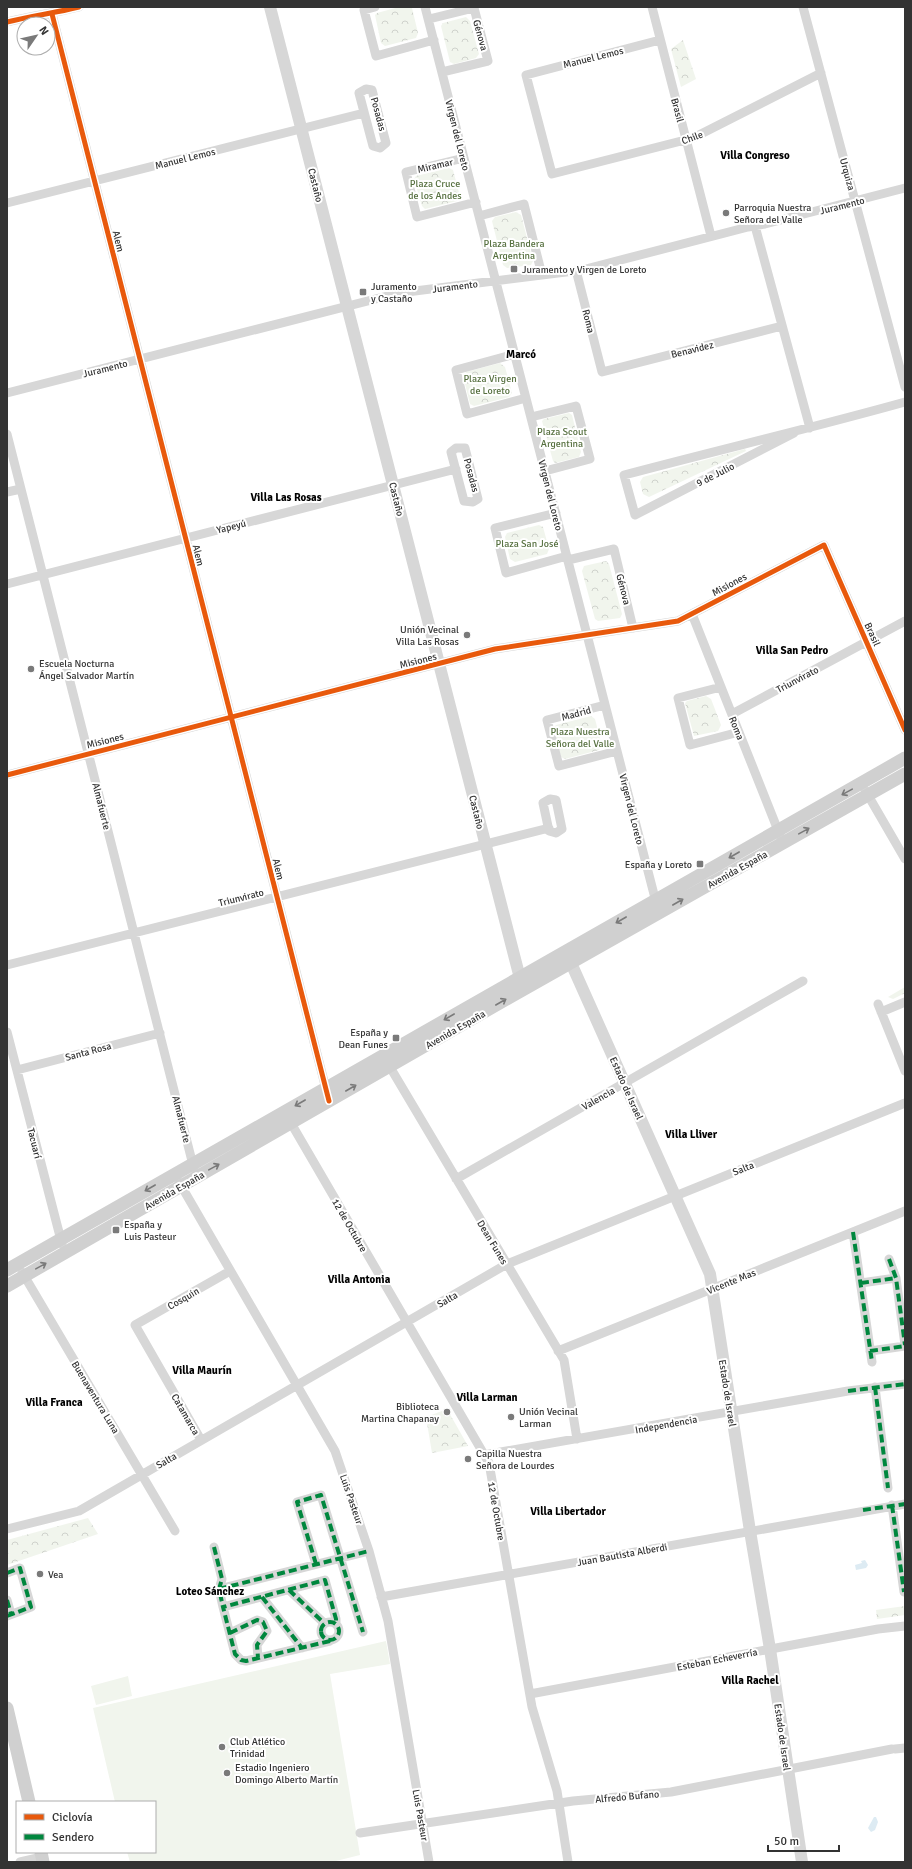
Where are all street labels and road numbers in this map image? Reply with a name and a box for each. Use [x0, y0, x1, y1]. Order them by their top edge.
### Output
street label: Génova [470, 18, 490, 52]
street label: Manuel Lemos [562, 45, 625, 71]
street label: Posadas [368, 96, 388, 133]
street label: Brasil [668, 97, 686, 124]
street label: Virgen del Loreto [442, 99, 472, 172]
street label: Chile [680, 129, 705, 147]
street label: Manuel Lemos [154, 146, 217, 172]
street label: Miramar [416, 156, 455, 176]
street label: Urquiza [837, 157, 857, 192]
street label: Castaño [305, 167, 325, 204]
street label: Juramento [819, 195, 866, 217]
street label: Alem [110, 229, 126, 253]
street label: Juramento [432, 278, 479, 296]
street label: Roma [579, 308, 597, 334]
street label: Benavidez [670, 339, 715, 361]
street label: Juramento [82, 358, 129, 380]
street label: Posadas [461, 457, 481, 494]
street label: Virgen del Loreto [535, 459, 565, 532]
street label: 9 de Julio [695, 460, 736, 490]
street label: Castaño [386, 481, 406, 518]
street label: Yapeyú [215, 518, 247, 536]
street label: Alem [190, 543, 206, 567]
street label: Misiones [710, 570, 750, 599]
street label: Génova [613, 572, 633, 606]
street label: Brasil [862, 621, 883, 648]
street label: Misiones [398, 650, 439, 671]
street label: Triunvirato [774, 664, 821, 696]
street label: Madrid [560, 704, 592, 724]
street label: Roma [726, 715, 746, 742]
street label: Misiones [85, 730, 126, 751]
street label: Virgen del Loreto [616, 773, 646, 846]
street label: Almafuerte [89, 781, 113, 831]
street label: Castaño [466, 794, 486, 831]
street label: Avenida España [705, 848, 770, 891]
street label: Alem [270, 857, 286, 881]
street label: Triunvirato [217, 887, 265, 909]
street label: Avenida España [423, 1008, 488, 1052]
street label: Santa Rosa [64, 1040, 113, 1064]
street label: Estado de Israel [607, 1055, 645, 1122]
street label: Valencia [580, 1085, 617, 1113]
street label: Almafuerte [169, 1094, 193, 1144]
street label: Tacuarí [24, 1127, 44, 1160]
street label: Salta [731, 1159, 756, 1179]
street label: Avenida España [142, 1169, 207, 1213]
street label: 12 de Octubre [329, 1197, 369, 1254]
street label: Dean Funes [474, 1218, 510, 1267]
street label: Vicente Mas [705, 1266, 758, 1297]
street label: Cosquin [166, 1285, 201, 1313]
street label: Salta [435, 1289, 460, 1311]
street label: Buenaventura Luna [69, 1359, 122, 1436]
street label: Estado de Israel [716, 1359, 738, 1428]
street label: Catamarca [168, 1392, 202, 1437]
street label: Independencia [634, 1414, 698, 1436]
street label: Salta [154, 1450, 179, 1472]
street label: Luis Pasteur [337, 1473, 365, 1526]
street label: 12 de Octubre [485, 1481, 507, 1542]
street label: Juan Bautista Alberdi [576, 1541, 668, 1569]
street label: Esteban Echeverría [676, 1646, 758, 1674]
street label: Estado de Israel [771, 1703, 793, 1772]
street label: Luis Pasteur [410, 1788, 431, 1842]
street label: Alfredo Bufano [595, 1788, 660, 1806]

